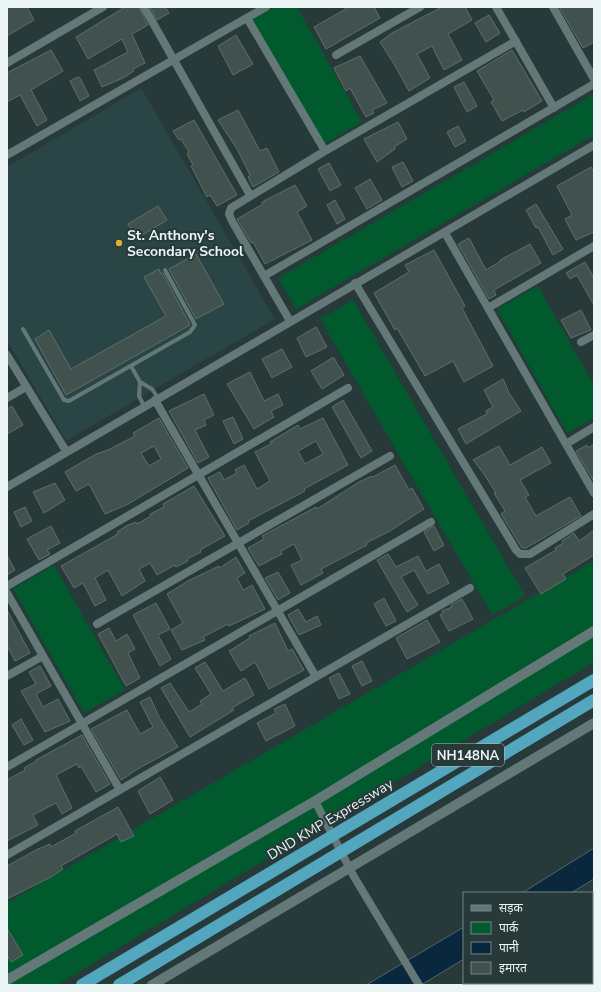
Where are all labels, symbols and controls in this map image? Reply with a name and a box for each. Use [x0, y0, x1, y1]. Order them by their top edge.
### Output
place label: St. Anthony's Secondary School [127, 226, 244, 261]
marker: St. Anthony's Secondary School [114, 238, 124, 248]
road number: NH148NA [432, 744, 504, 766]
street label: DND KMP Expressway [264, 774, 397, 865]
legend [463, 892, 593, 984]
text: सड़क [499, 900, 524, 916]
text: पार्क [499, 920, 519, 936]
text: पानी [499, 940, 520, 956]
text: इमारत [499, 960, 528, 976]

